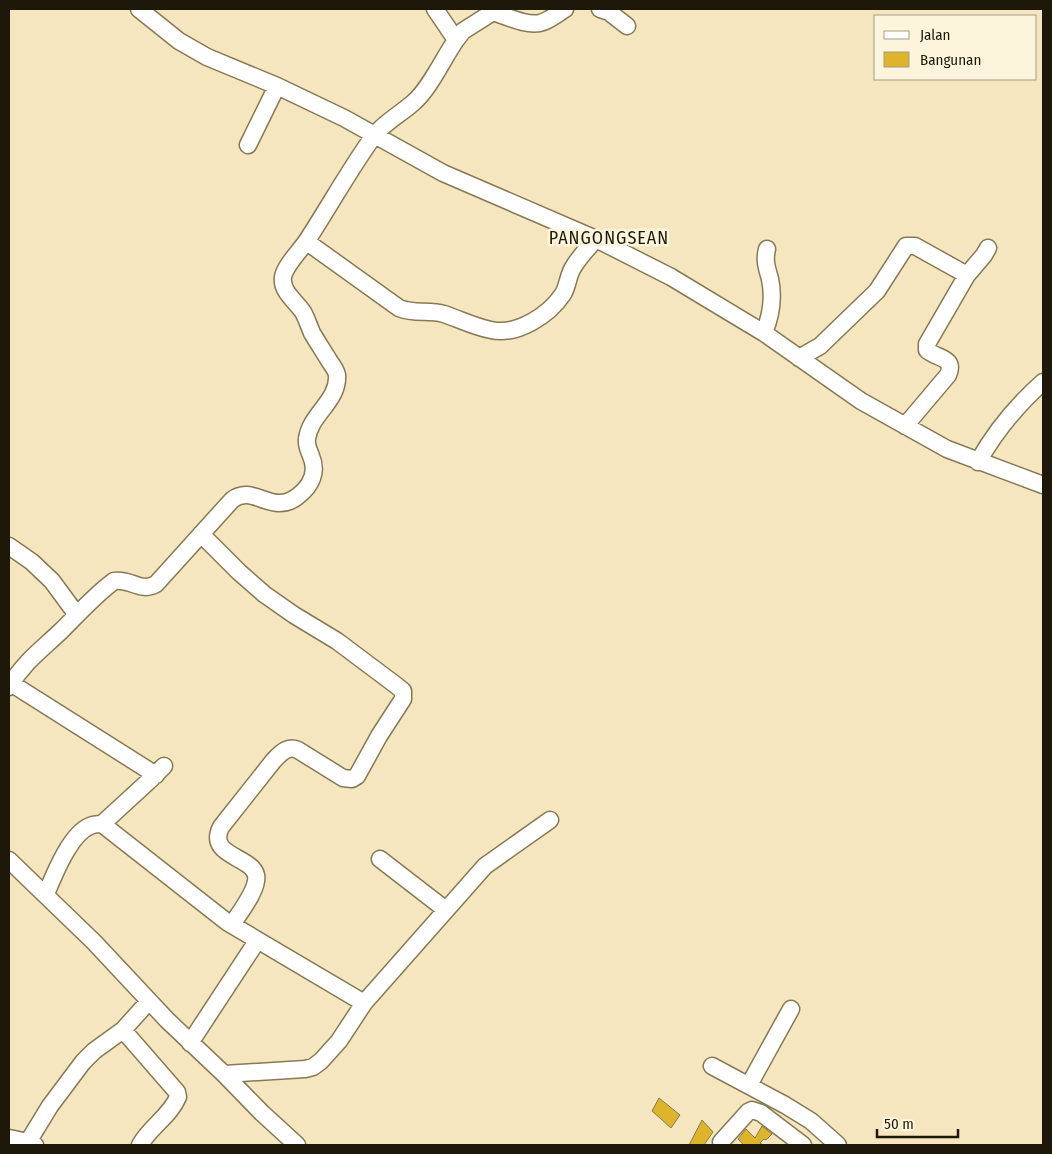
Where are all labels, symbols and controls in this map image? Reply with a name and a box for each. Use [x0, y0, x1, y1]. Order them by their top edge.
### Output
legend [874, 15, 1037, 80]
text: Jalan [920, 26, 950, 44]
text: Bangunan [920, 51, 981, 69]
district label: PANGONGSEAN [549, 227, 669, 249]
scale bar [877, 1106, 958, 1138]
text: 50 m [884, 1115, 914, 1133]

